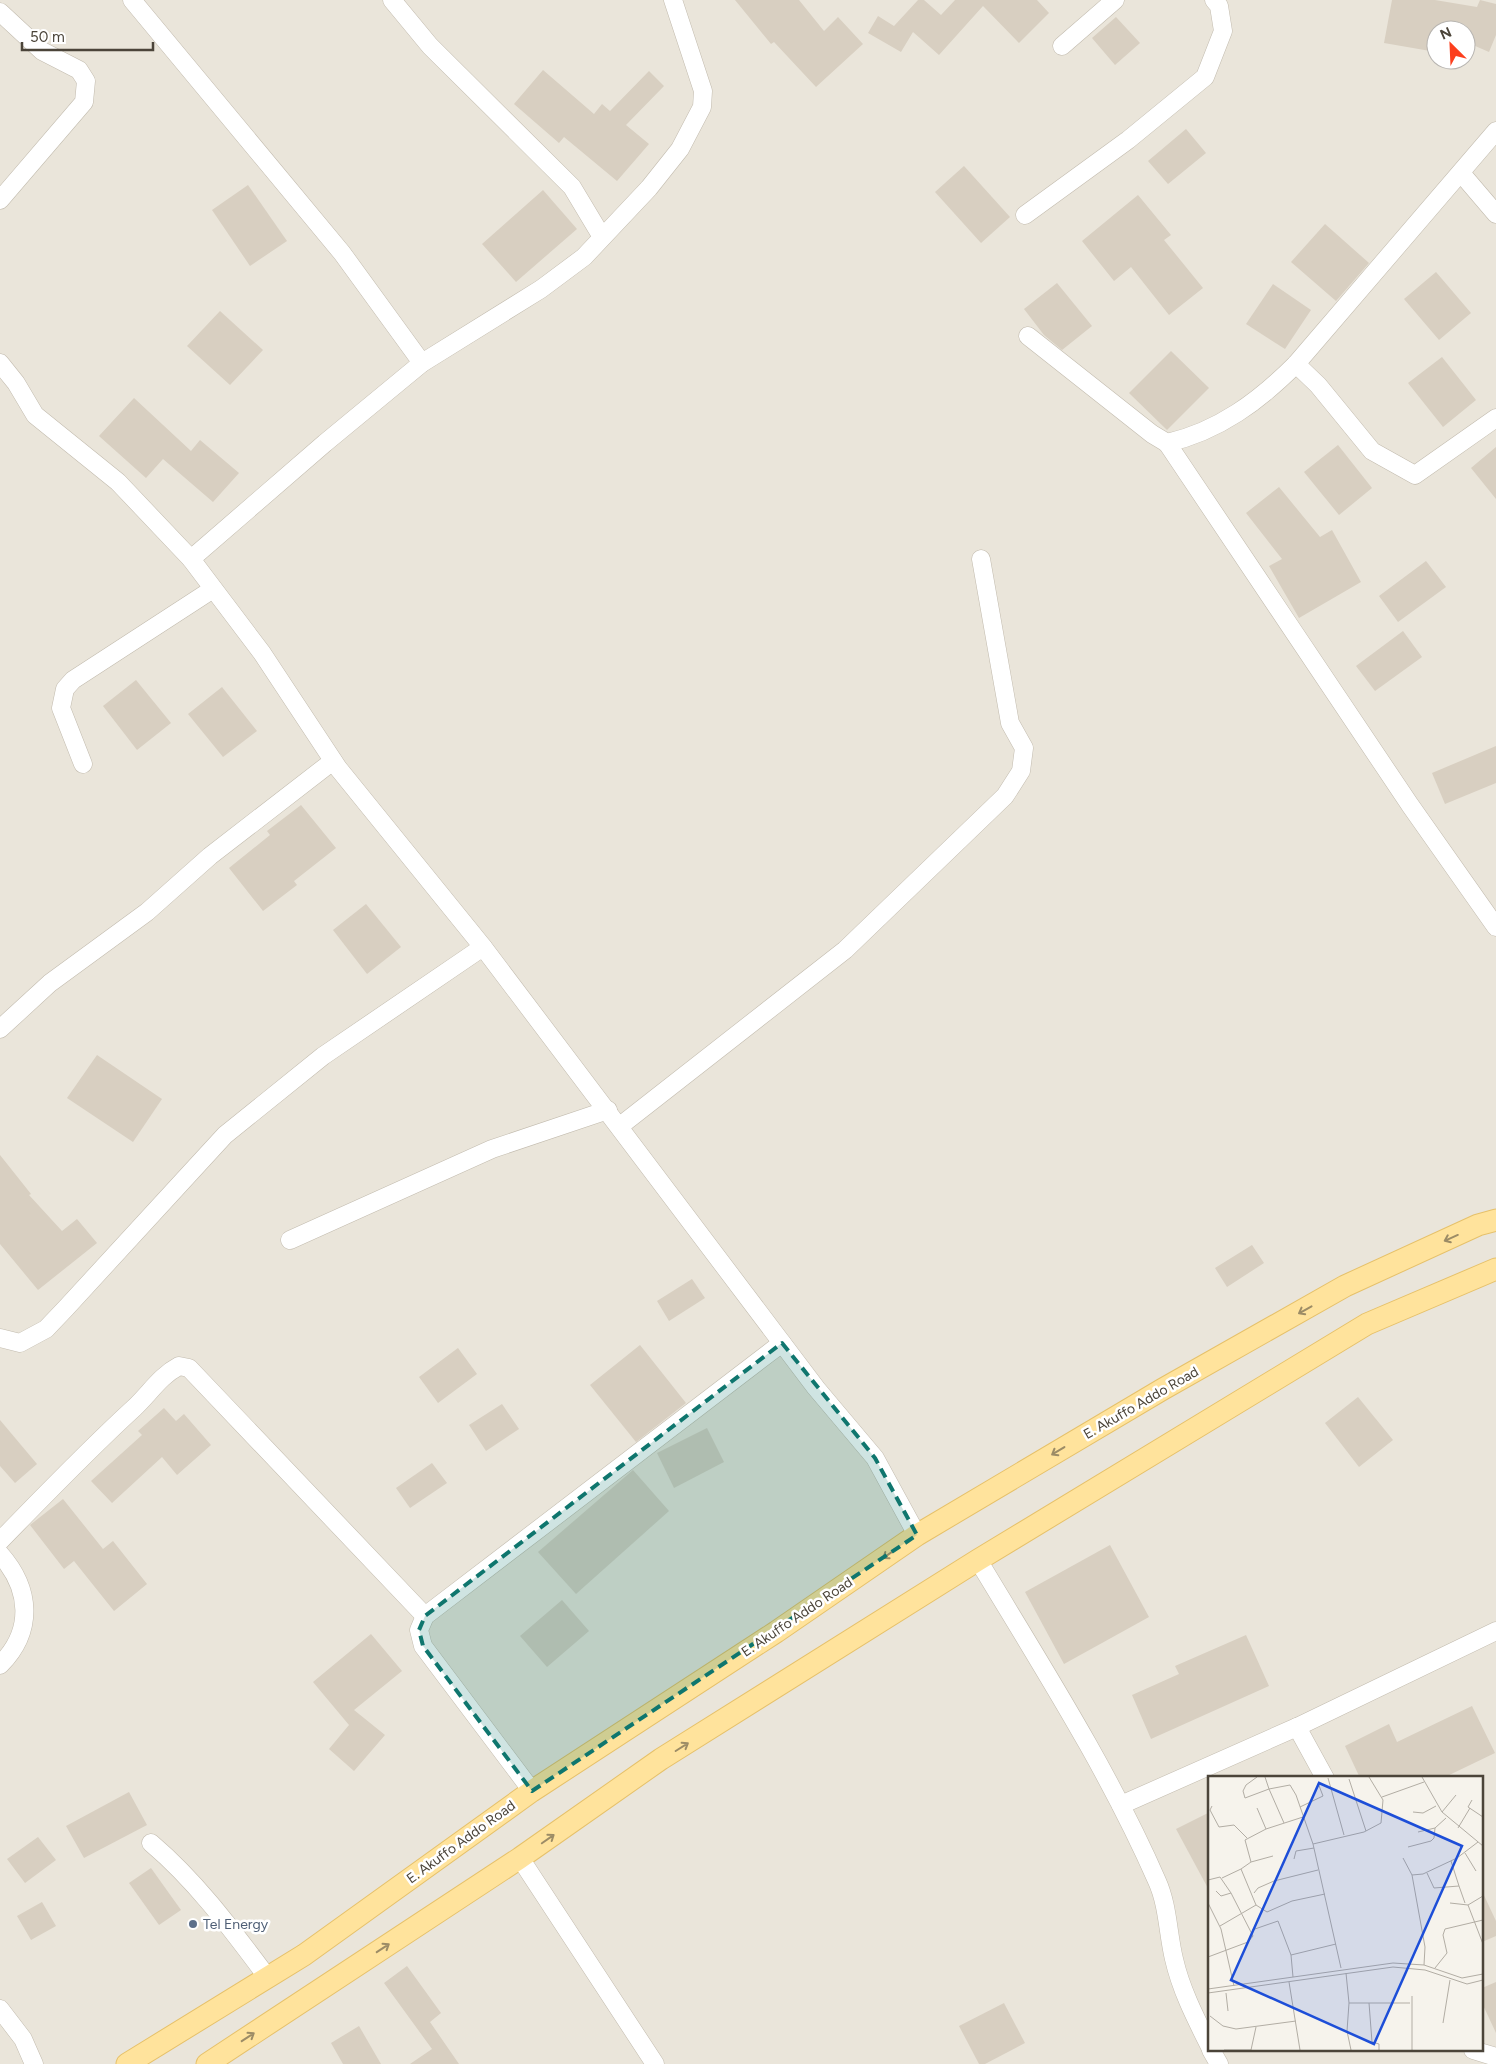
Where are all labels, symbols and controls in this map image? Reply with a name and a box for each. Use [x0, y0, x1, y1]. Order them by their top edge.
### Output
scale bar [22, 20, 154, 52]
north arrow [1426, 20, 1476, 70]
text: N [1438, 24, 1454, 44]
text: 50 m [30, 28, 65, 46]
one-way arrow [1444, 1234, 1459, 1243]
one-way arrow [1298, 1305, 1313, 1315]
street label: E. Akuffo Addo Road [1080, 1363, 1202, 1443]
one-way arrow [1051, 1447, 1065, 1457]
one-way arrow [882, 1549, 896, 1559]
street label: E. Akuffo Addo Road [738, 1574, 856, 1660]
one-way arrow [674, 1741, 688, 1751]
inset map [1208, 1776, 1484, 2052]
street label: E. Akuffo Addo Road [403, 1797, 519, 1887]
one-way arrow [541, 1834, 555, 1844]
place label: Tel Energy [203, 1916, 269, 1933]
marker: Tel Energy [187, 1918, 199, 1930]
one-way arrow [376, 1943, 390, 1953]
one-way arrow [240, 2032, 254, 2042]

